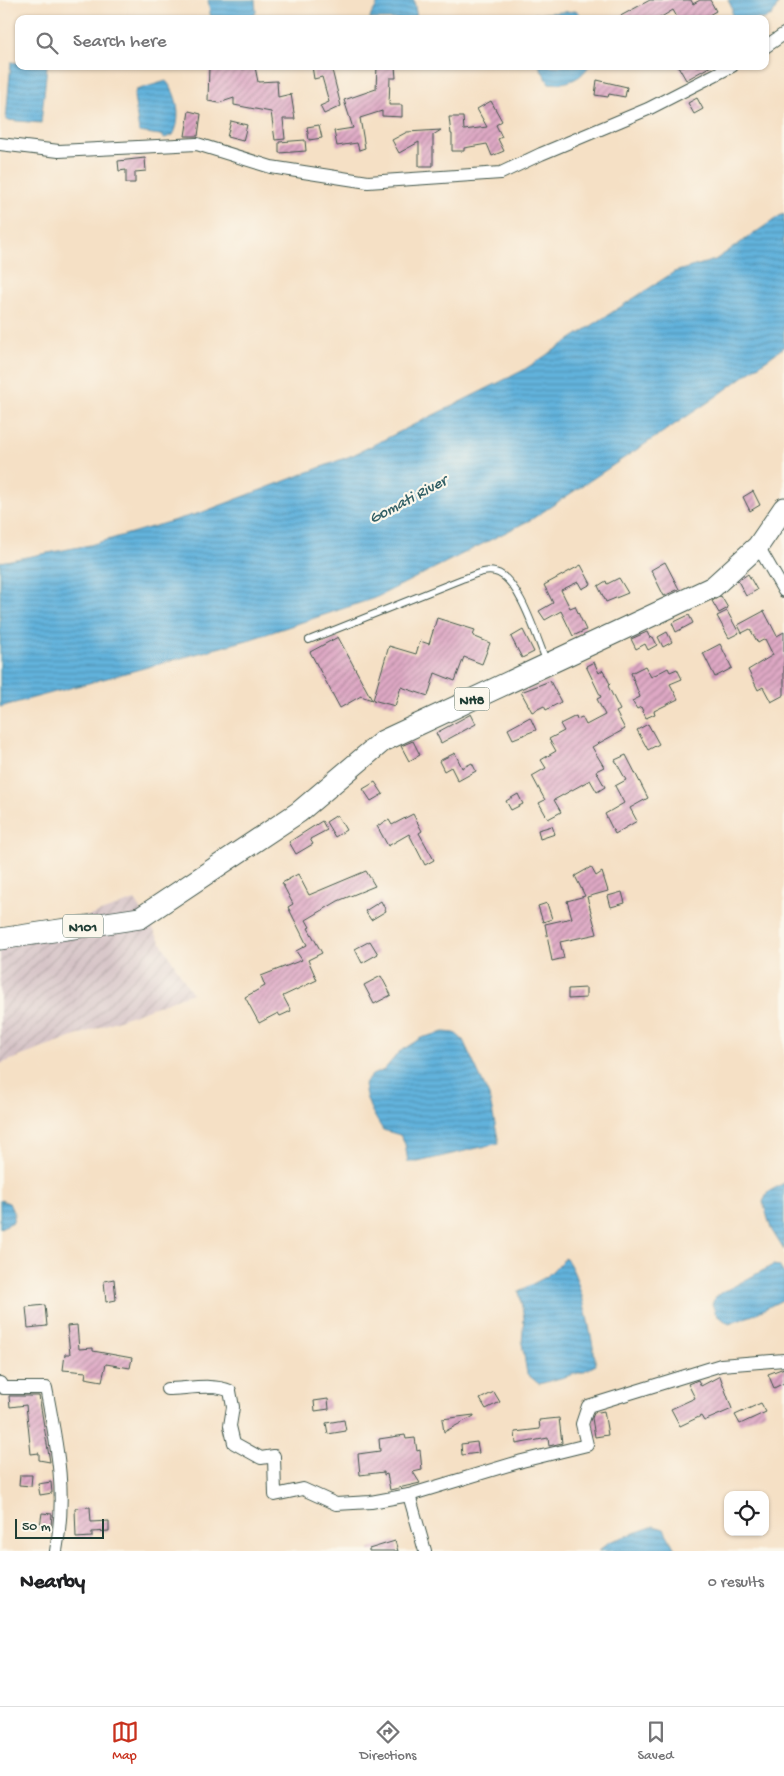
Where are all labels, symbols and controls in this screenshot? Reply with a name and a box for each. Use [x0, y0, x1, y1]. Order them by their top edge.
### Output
search box [15, 15, 769, 70]
icon: search [33, 29, 61, 57]
text: Search here [73, 31, 167, 54]
water label: Gomati River [367, 471, 454, 529]
road number: NH8 [454, 688, 490, 711]
road number: N101 [63, 914, 103, 938]
map controls [724, 1491, 769, 1536]
button: locate [724, 1491, 769, 1536]
scale bar [15, 1516, 104, 1539]
text: 50 m [22, 1519, 51, 1536]
text: Nearby [20, 1571, 85, 1596]
text: 0 results [708, 1574, 764, 1593]
tab: Map [111, 1718, 139, 1765]
tab: Directions [360, 1718, 417, 1765]
tab: Saved [638, 1718, 673, 1765]

